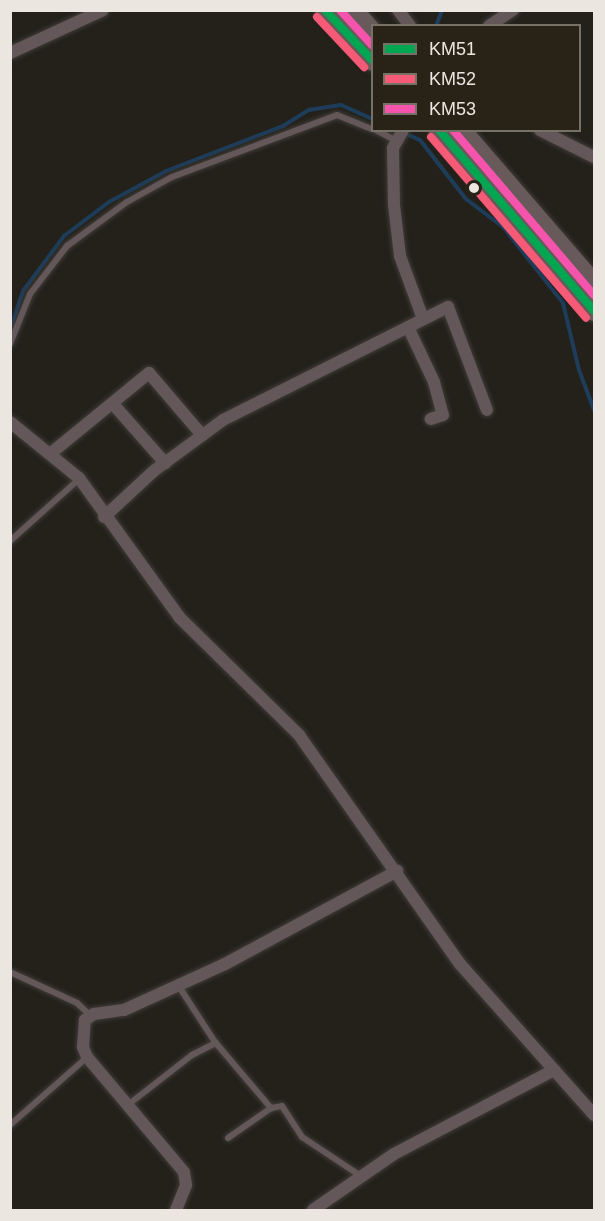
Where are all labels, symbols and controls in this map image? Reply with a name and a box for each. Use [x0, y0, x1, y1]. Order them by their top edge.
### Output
legend [371, 24, 581, 132]
text: KM51 [429, 39, 476, 59]
text: KM52 [429, 69, 476, 89]
text: KM53 [429, 99, 476, 119]
unlabelled marker [468, 182, 480, 194]

